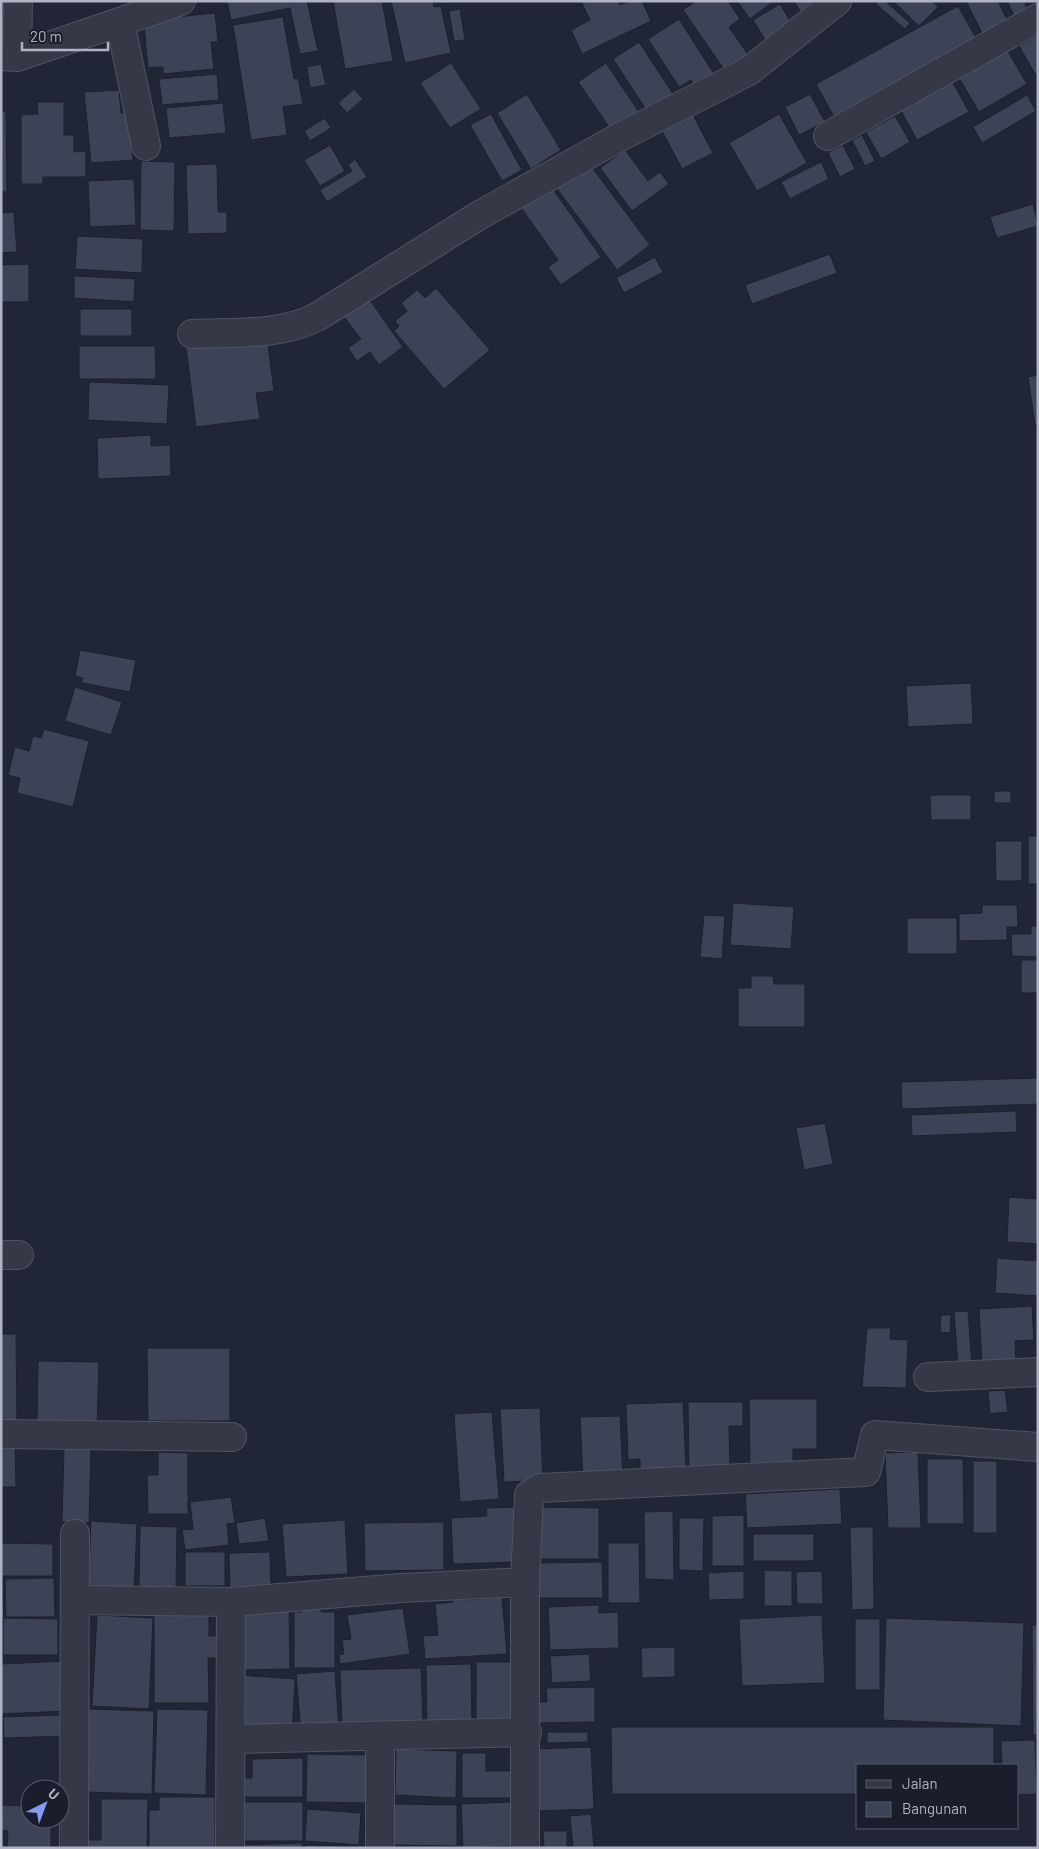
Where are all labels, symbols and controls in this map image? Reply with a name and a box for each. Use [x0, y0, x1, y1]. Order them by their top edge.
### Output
scale bar [22, 20, 109, 52]
text: 20 m [30, 27, 62, 45]
legend [856, 1764, 1019, 1829]
text: Jalan [902, 1774, 938, 1792]
north arrow [20, 1779, 70, 1829]
text: U [45, 1785, 63, 1803]
text: Bangunan [902, 1799, 967, 1817]

